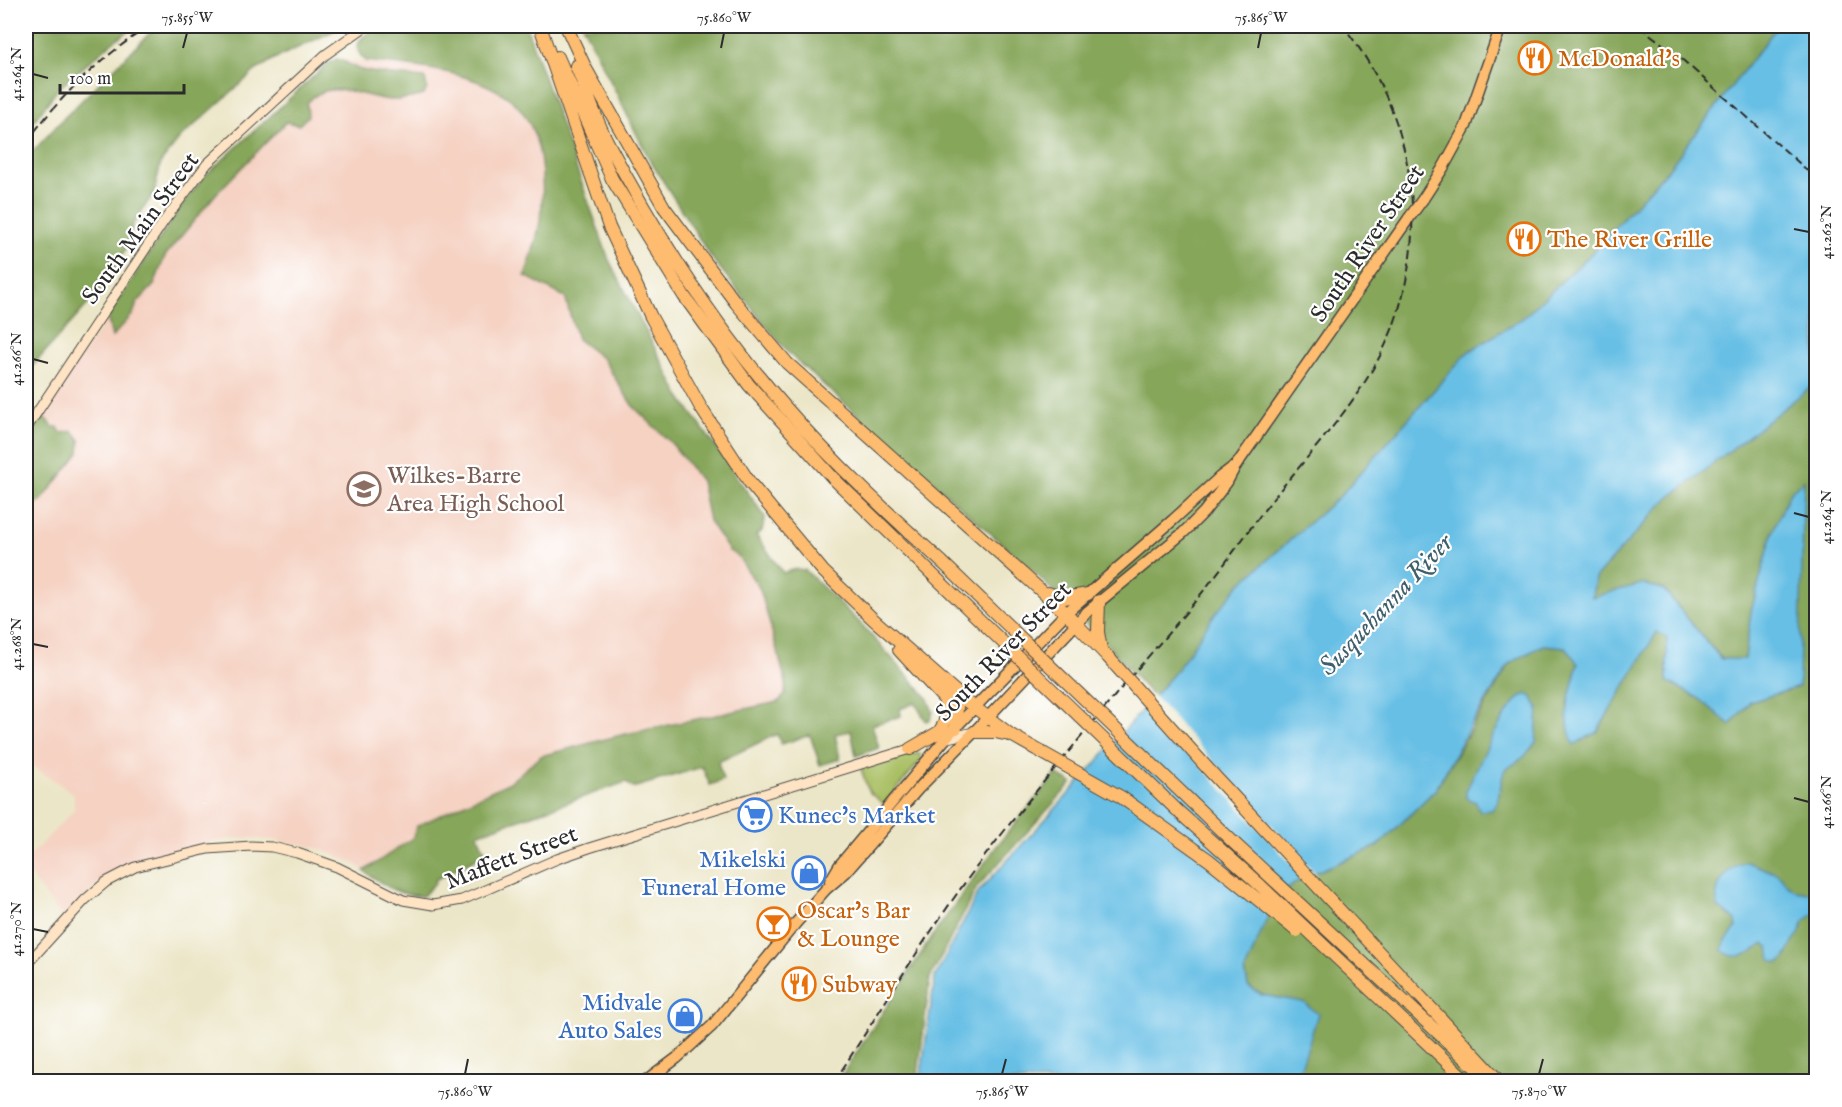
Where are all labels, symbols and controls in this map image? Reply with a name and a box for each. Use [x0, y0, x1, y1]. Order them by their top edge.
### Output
text: 75.855°W [161, 8, 213, 27]
text: 75.860°W [697, 8, 752, 27]
text: 75.865°W [1235, 8, 1288, 27]
restaurant icon: McDonald's [1517, 40, 1553, 76]
place label: McDonald's [1558, 44, 1680, 75]
text: 41.264°N [7, 47, 26, 101]
scale bar [60, 57, 184, 95]
text: 100 m [69, 68, 111, 91]
street label: South Main Street [76, 147, 207, 311]
street label: South River Street [1304, 159, 1432, 329]
text: 41.262°N [1817, 205, 1836, 259]
restaurant icon: The River Grille [1506, 221, 1542, 257]
place label: The River Grille [1547, 225, 1712, 256]
text: 41.266°N [7, 332, 26, 386]
place label: Wilkes-Barre Area High School [386, 461, 565, 520]
school or university icon: Wilkes-Barre Area High School [346, 471, 382, 507]
text: 41.264°N [1817, 490, 1836, 544]
water label: Susquehanna River [1312, 526, 1461, 683]
street label: South River Street [929, 575, 1079, 729]
text: 41.268°N [7, 617, 26, 671]
text: 41.266°N [1817, 775, 1836, 829]
supermarket icon: Kunec's Market [737, 797, 773, 833]
place label: Kunec's Market [778, 801, 936, 832]
street label: Maffett Street [441, 819, 582, 898]
place label: Mikelski Funeral Home [641, 845, 786, 904]
shop icon: Mikelski Funeral Home [791, 855, 827, 891]
place label: Oscar's Bar & Lounge [797, 896, 910, 955]
text: 41.270°N [7, 901, 26, 957]
bar icon: Oscar's Bar & Lounge [756, 906, 792, 942]
restaurant icon: Subway [781, 966, 817, 1002]
place label: Subway [822, 970, 897, 1001]
place label: Midvale Auto Sales [557, 988, 662, 1047]
shop icon: Midvale Auto Sales [667, 998, 703, 1034]
text: 75.860°W [438, 1082, 493, 1101]
text: 75.865°W [976, 1082, 1029, 1101]
text: 75.870°W [1512, 1082, 1567, 1101]

